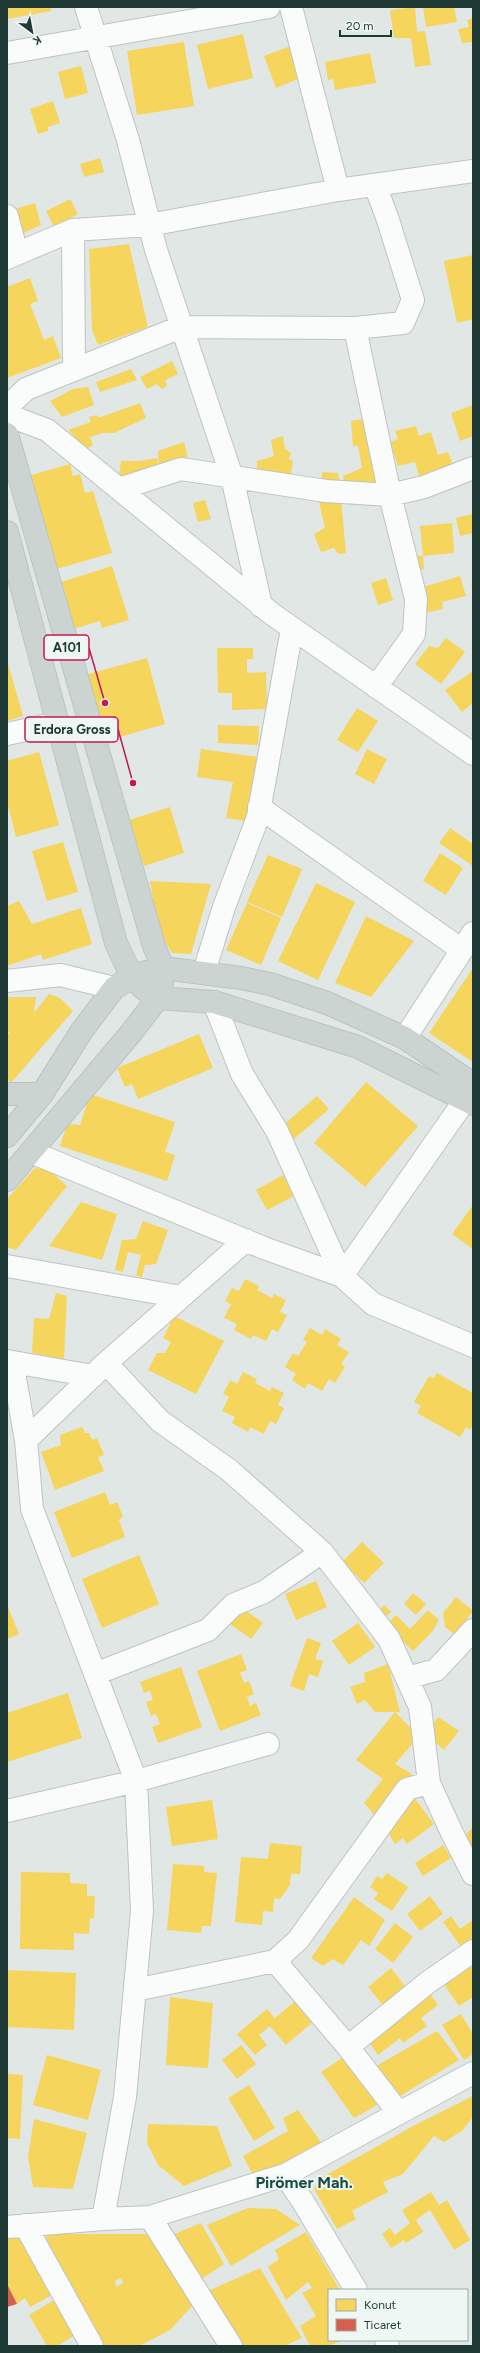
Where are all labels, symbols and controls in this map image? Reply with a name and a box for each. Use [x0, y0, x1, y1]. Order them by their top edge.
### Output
north arrow [12, 12, 52, 52]
scale bar [340, 12, 391, 38]
text: 20 m [346, 19, 374, 33]
text: K [30, 33, 44, 48]
callout: A101 [44, 635, 89, 660]
text: A101 [53, 640, 81, 655]
callout: Erdora Gross [25, 717, 118, 742]
text: Erdora Gross [33, 722, 111, 737]
district label: Pirömer Mah. [255, 2173, 353, 2192]
legend [328, 2289, 468, 2341]
text: Konut [364, 2298, 397, 2312]
text: Ticaret [364, 2318, 402, 2332]

